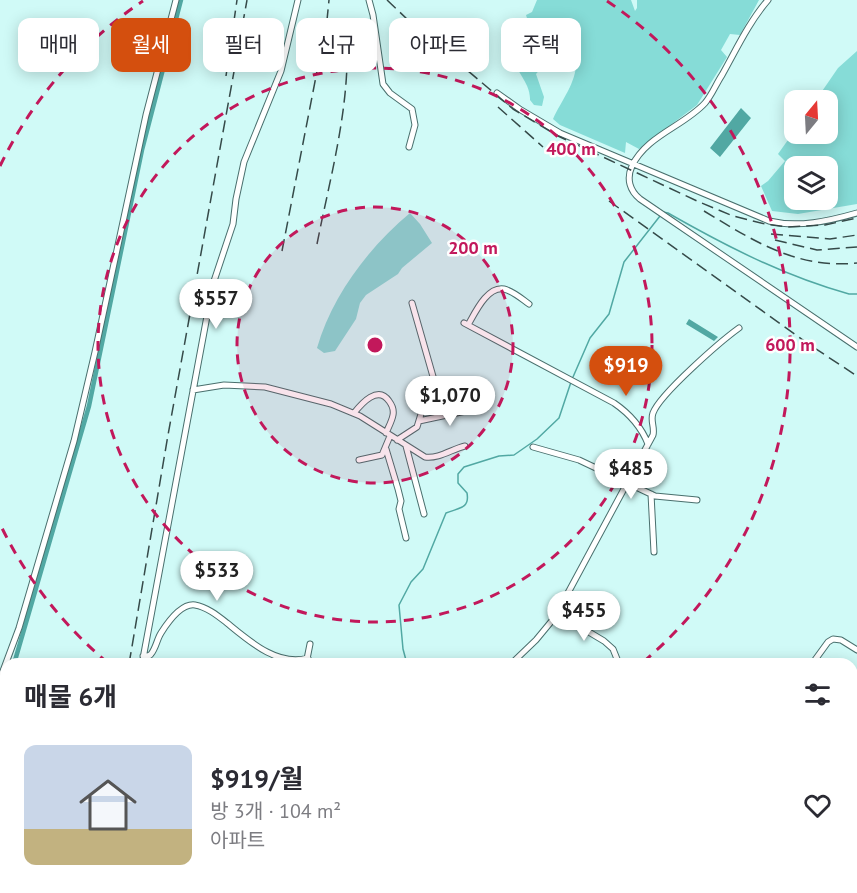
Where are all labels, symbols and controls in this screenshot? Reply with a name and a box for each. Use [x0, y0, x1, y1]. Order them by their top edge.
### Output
chip: 매매 [18, 18, 99, 72]
chip: 월세 [111, 18, 191, 72]
chip: 필터 [203, 18, 284, 72]
chip: 신규 [296, 18, 377, 72]
chip: 아파트 [389, 18, 489, 72]
chip: 주택 [501, 18, 581, 72]
north arrow [784, 90, 838, 144]
map controls [784, 90, 838, 210]
text: 400 m [546, 137, 596, 160]
button: layers [784, 156, 838, 210]
text: 200 m [448, 236, 498, 259]
pin: $557 [180, 279, 252, 330]
text: $557 [193, 285, 239, 311]
text: 600 m [765, 333, 815, 356]
centre of rings [365, 335, 385, 355]
pin: $919 [590, 346, 662, 397]
text: $919 [603, 352, 649, 378]
pin: $1,070 [401, 376, 499, 427]
text: $1,070 [419, 382, 481, 408]
pin: $485 [595, 449, 667, 500]
text: $485 [608, 455, 654, 481]
pin: $533 [181, 551, 253, 602]
text: $533 [194, 557, 240, 583]
pin: $455 [548, 591, 620, 642]
text: $455 [561, 597, 607, 623]
icon: filters [801, 678, 834, 711]
text: 매물 6개 [24, 680, 117, 713]
text: $919/월 [210, 762, 304, 795]
icon: home [72, 769, 144, 841]
icon: heart [801, 789, 834, 822]
text: 방 3개 · 104 m² [210, 798, 341, 824]
text: 아파트 [210, 827, 265, 853]

